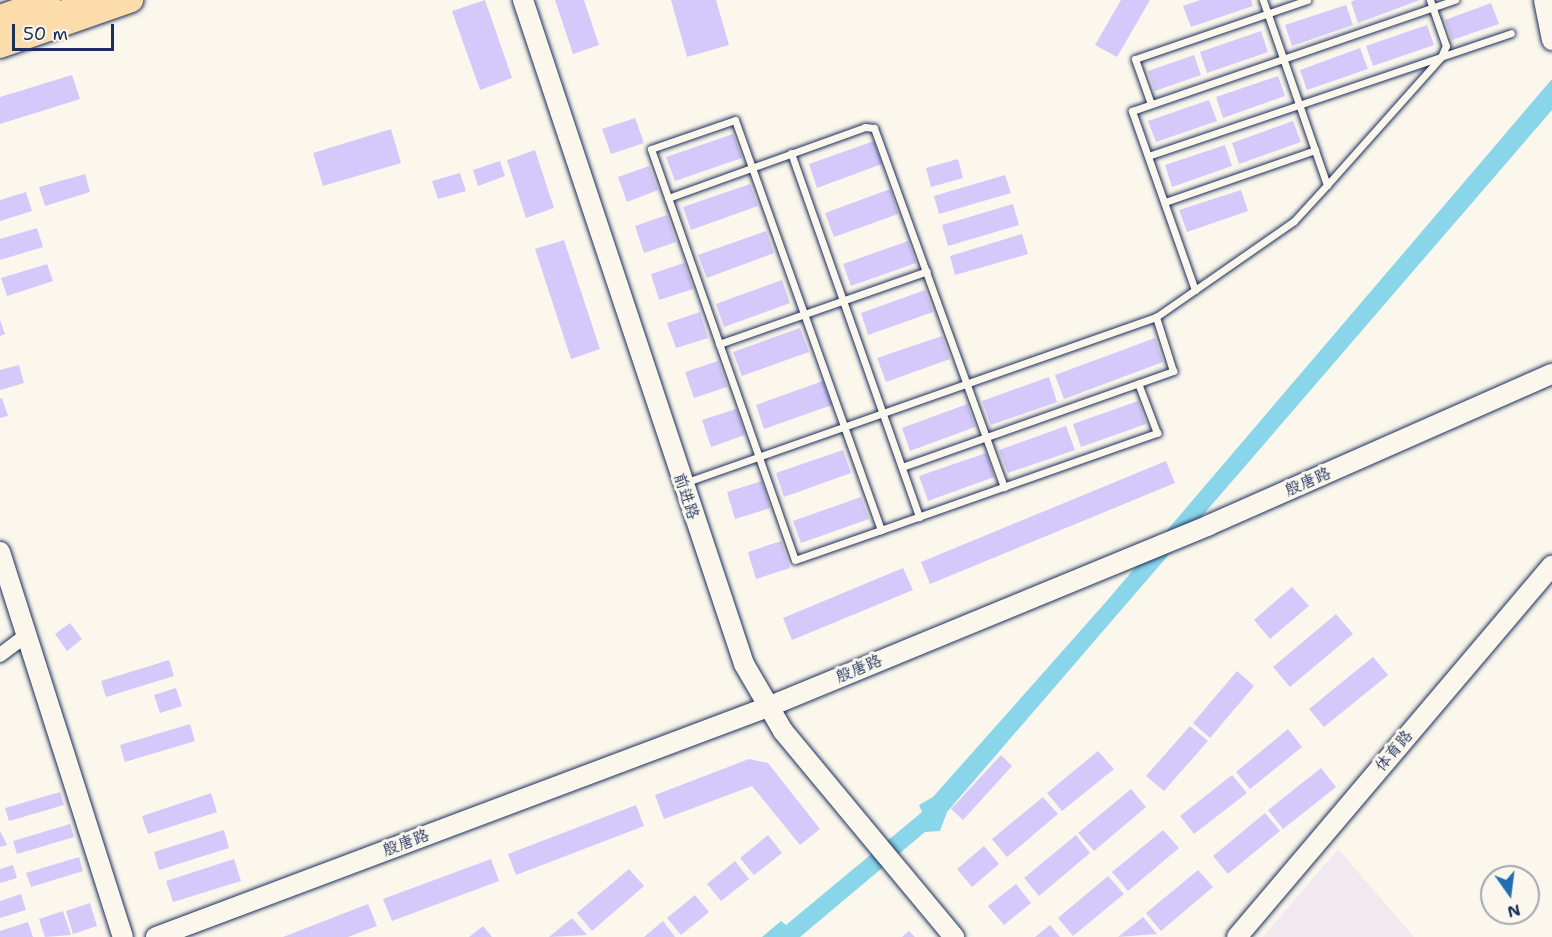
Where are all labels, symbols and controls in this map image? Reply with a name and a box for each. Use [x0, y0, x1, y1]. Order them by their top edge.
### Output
scale bar [15, 12, 117, 50]
text: 50 m [23, 22, 68, 46]
street label: 殷唐路 [1282, 463, 1334, 501]
street label: 前进路 [669, 470, 703, 522]
street label: 殷唐路 [833, 651, 885, 687]
street label: 体育路 [1371, 726, 1417, 776]
street label: 殷唐路 [380, 825, 432, 861]
north arrow [1480, 865, 1540, 925]
text: N [1505, 899, 1523, 923]

